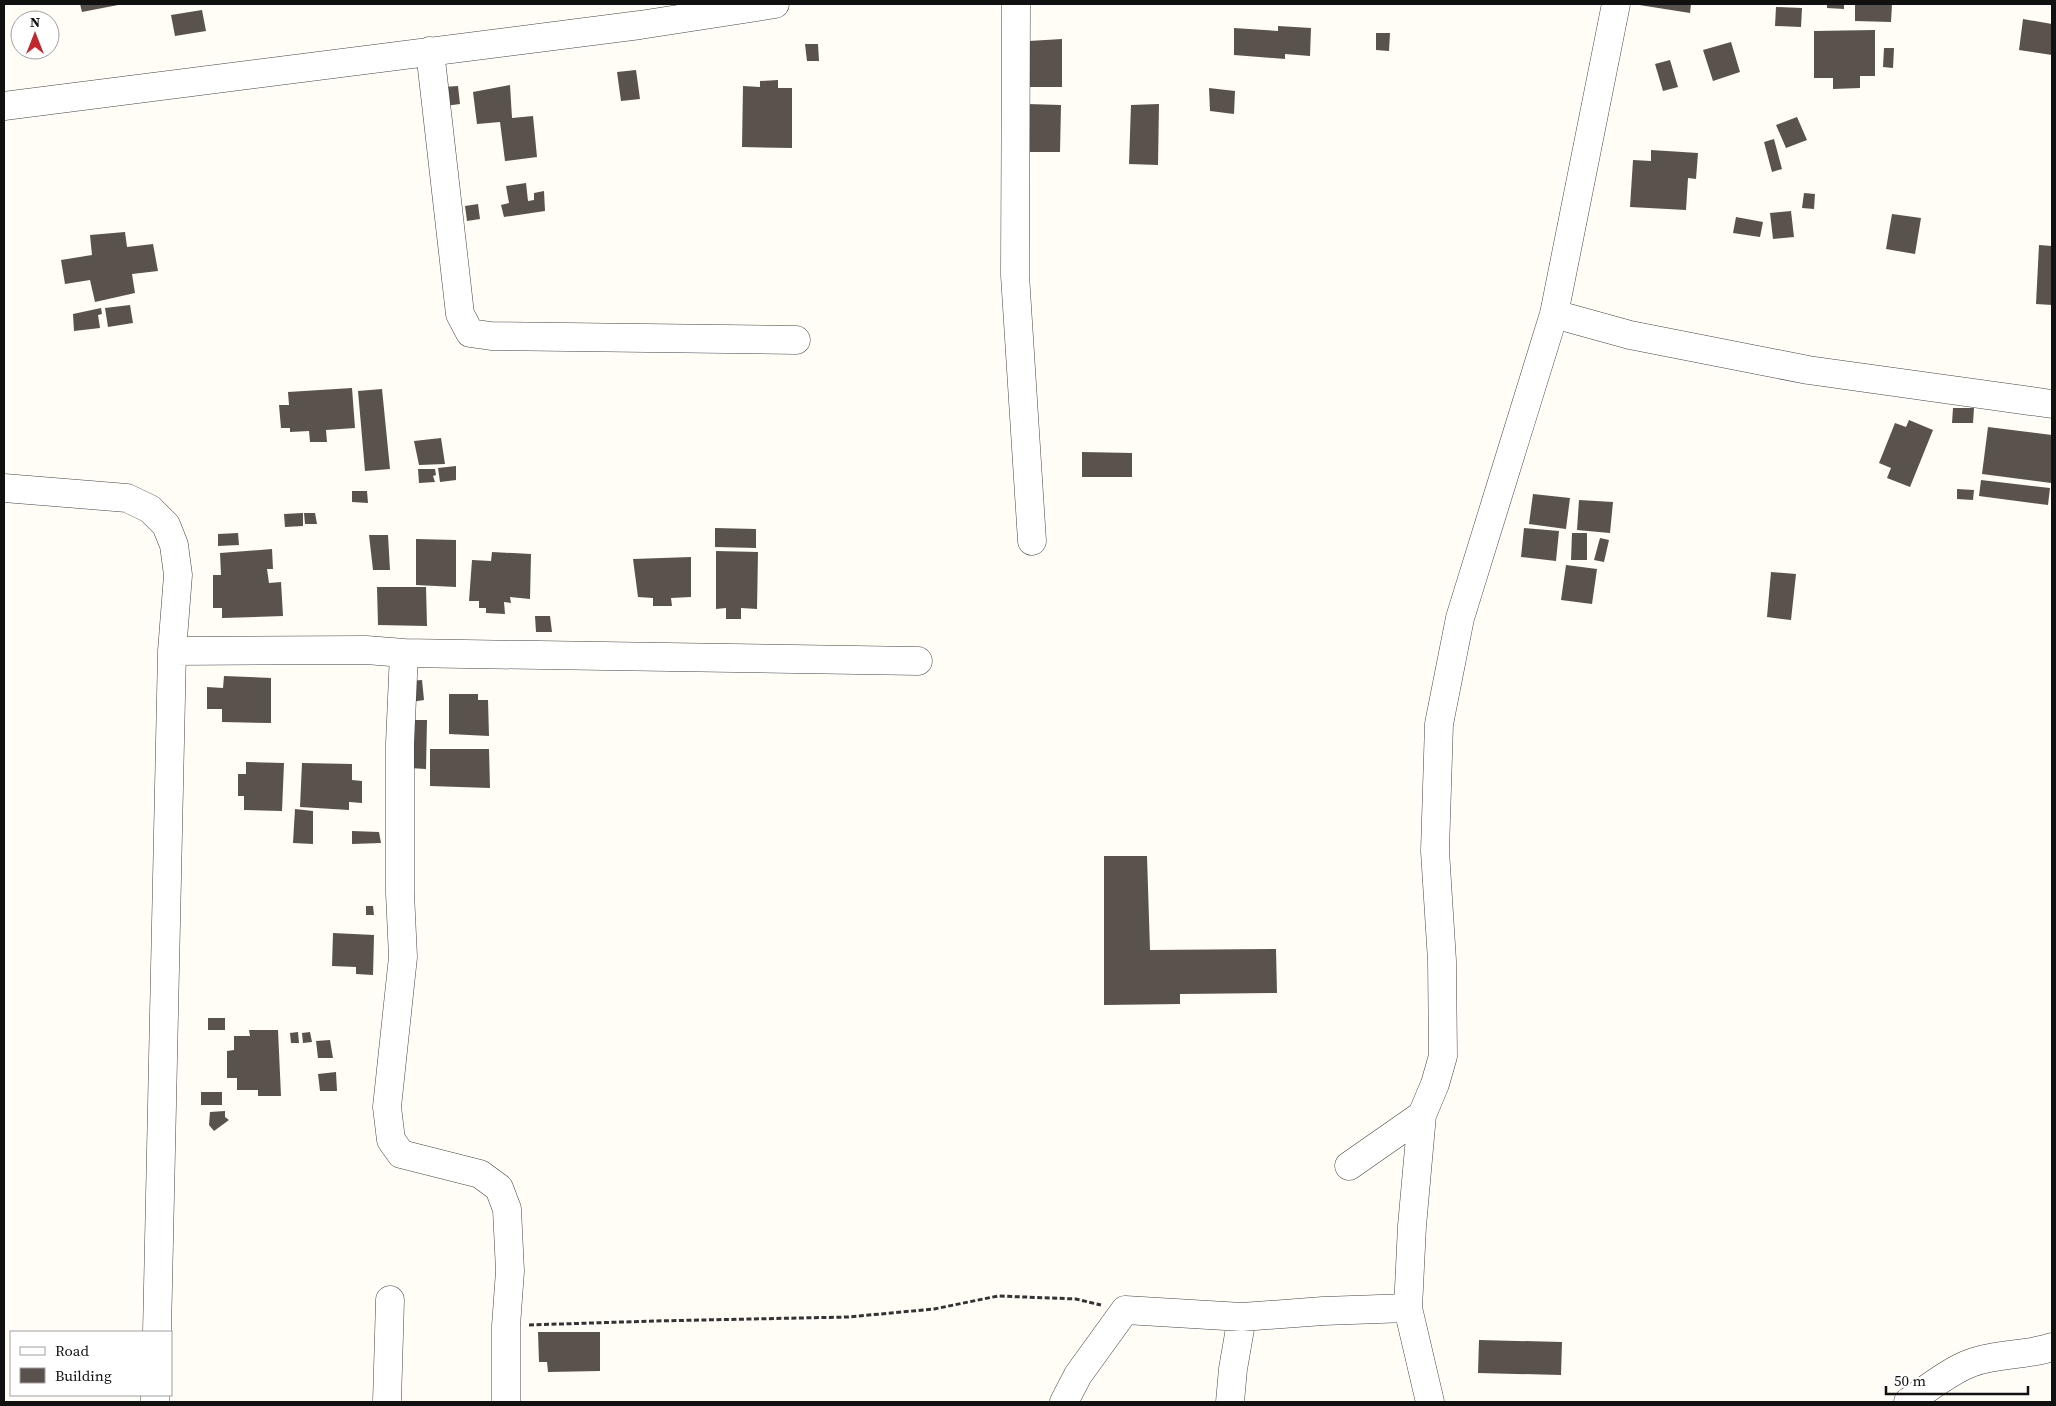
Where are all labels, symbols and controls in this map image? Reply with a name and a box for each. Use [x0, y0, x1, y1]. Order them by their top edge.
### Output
north arrow [10, 10, 60, 60]
text: N [30, 12, 40, 32]
legend [10, 1331, 172, 1396]
text: Road [55, 1340, 89, 1361]
scale bar [1886, 1364, 2028, 1396]
text: Building [55, 1365, 112, 1386]
text: 50 m [1894, 1370, 1926, 1391]

